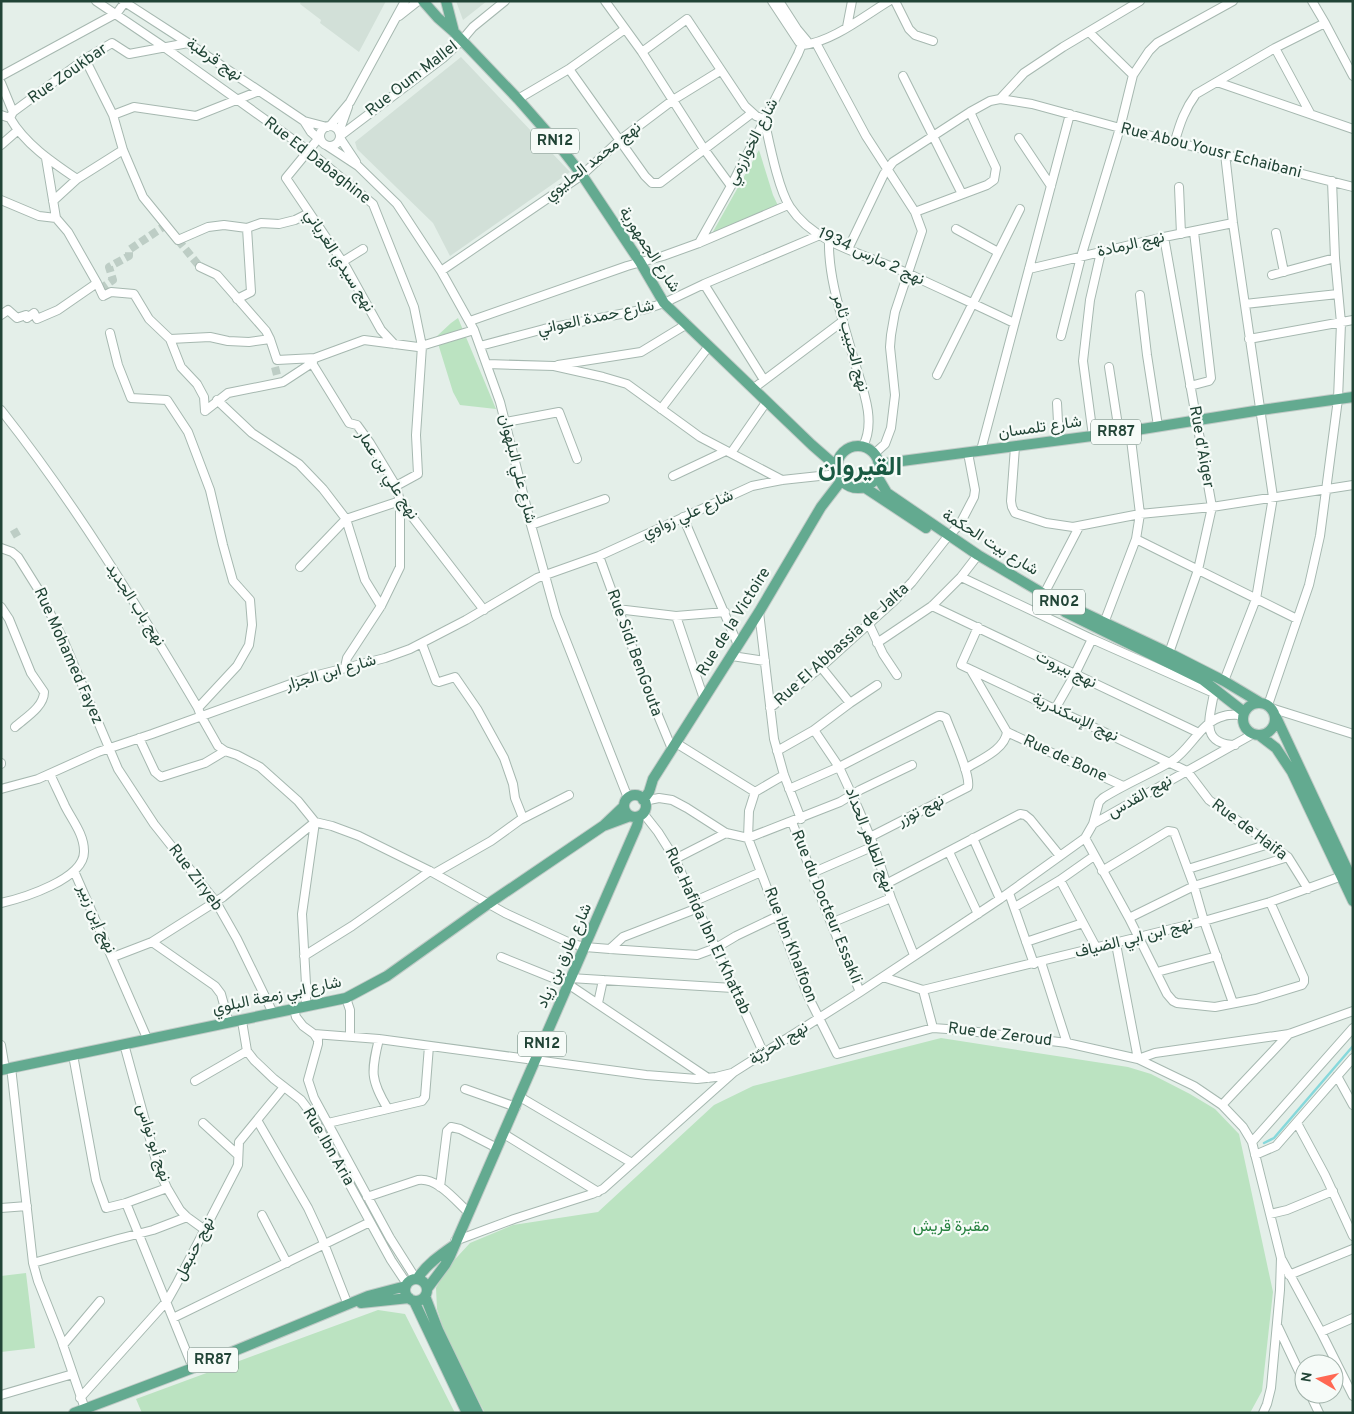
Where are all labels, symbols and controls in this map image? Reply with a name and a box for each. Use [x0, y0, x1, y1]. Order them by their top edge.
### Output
street label: نهج قرطبة [182, 34, 246, 86]
street label: Rue Oum Mallel [362, 37, 462, 121]
street label: Rue Zoukbar [24, 39, 112, 109]
street label: شارع الخوارزمي [723, 95, 785, 190]
street label: Rue Ed Dabaghine [259, 113, 375, 209]
street label: نهج محمد الحليوي [541, 118, 647, 208]
street label: Rue Abou Yousr Echaibani [1118, 119, 1304, 183]
road number: RN12 [531, 128, 579, 154]
street label: شارع الجمهورية [614, 203, 684, 297]
street label: نهج سيدي الغرياني [298, 206, 378, 317]
street label: نهج 2 مارس 1934 [814, 224, 928, 290]
street label: نهج الرمادة [1095, 228, 1167, 262]
street label: نهج الحبيب ثامر [827, 291, 873, 394]
street label: شارع حمدة العواني [536, 296, 657, 342]
street label: Rue d'Aiger [1184, 404, 1218, 490]
street label: شارع علي البلهوان [492, 412, 540, 526]
street label: شارع تلمسان [997, 412, 1083, 444]
road number: RR87 [1091, 420, 1141, 444]
street label: نهج علي بن عمار [349, 426, 423, 525]
district label: القيروان [818, 452, 902, 485]
street label: شارع علي زواوي [639, 486, 738, 546]
street label: شارع بيت الحكمة [938, 505, 1042, 581]
street label: نهج باب الجديد [101, 560, 169, 650]
street label: Rue de la Victoire [693, 564, 775, 680]
street label: Rue El Abbassia de Jalta [771, 579, 913, 711]
street label: Rue Mohamed Fayez [29, 584, 107, 728]
street label: Rue Sidi BenGouta [602, 587, 666, 719]
road number: RN02 [1033, 590, 1085, 614]
street label: نهج بيروت [1032, 647, 1100, 693]
street label: شارع ابن الجزار [283, 651, 379, 696]
street label: نهج الإسكندرية [1028, 689, 1122, 747]
street label: Rue de Bone [1020, 731, 1110, 787]
street label: نهج القدس [1104, 771, 1176, 823]
street label: نهج الطاهر الحداد [840, 785, 898, 895]
street label: نهج توزر [893, 791, 948, 832]
street label: Rue de Haifa [1207, 795, 1291, 865]
street label: Rue du Docteur Essakli [786, 827, 866, 987]
street label: Rue Ziryeb [163, 841, 227, 915]
street label: Rue Hafida Ibn El Khattab [659, 844, 755, 1018]
street label: نهج إبن زبير [72, 881, 120, 957]
street label: Rue Ibn Khalfoon [759, 884, 821, 1006]
street label: شارع طارق بن زياد [533, 900, 597, 1012]
street label: نهج ابن ابي الضياف [1073, 915, 1196, 965]
street label: شارع ابي زمعة البلوي [211, 973, 344, 1021]
street label: نهج الحرّيّة [746, 1018, 812, 1070]
street label: Rue de Zeroud [947, 1019, 1053, 1051]
road number: RN12 [518, 1032, 566, 1056]
street label: نهج أبو نواس [131, 1101, 175, 1185]
street label: Rue Ibn Aria [298, 1104, 358, 1190]
street label: نهج حنبعل [170, 1214, 220, 1284]
park label: مقبرة قريش [913, 1217, 989, 1237]
road number: RR87 [188, 1348, 238, 1372]
north arrow [1294, 1354, 1344, 1404]
text: N [1298, 1371, 1317, 1384]

